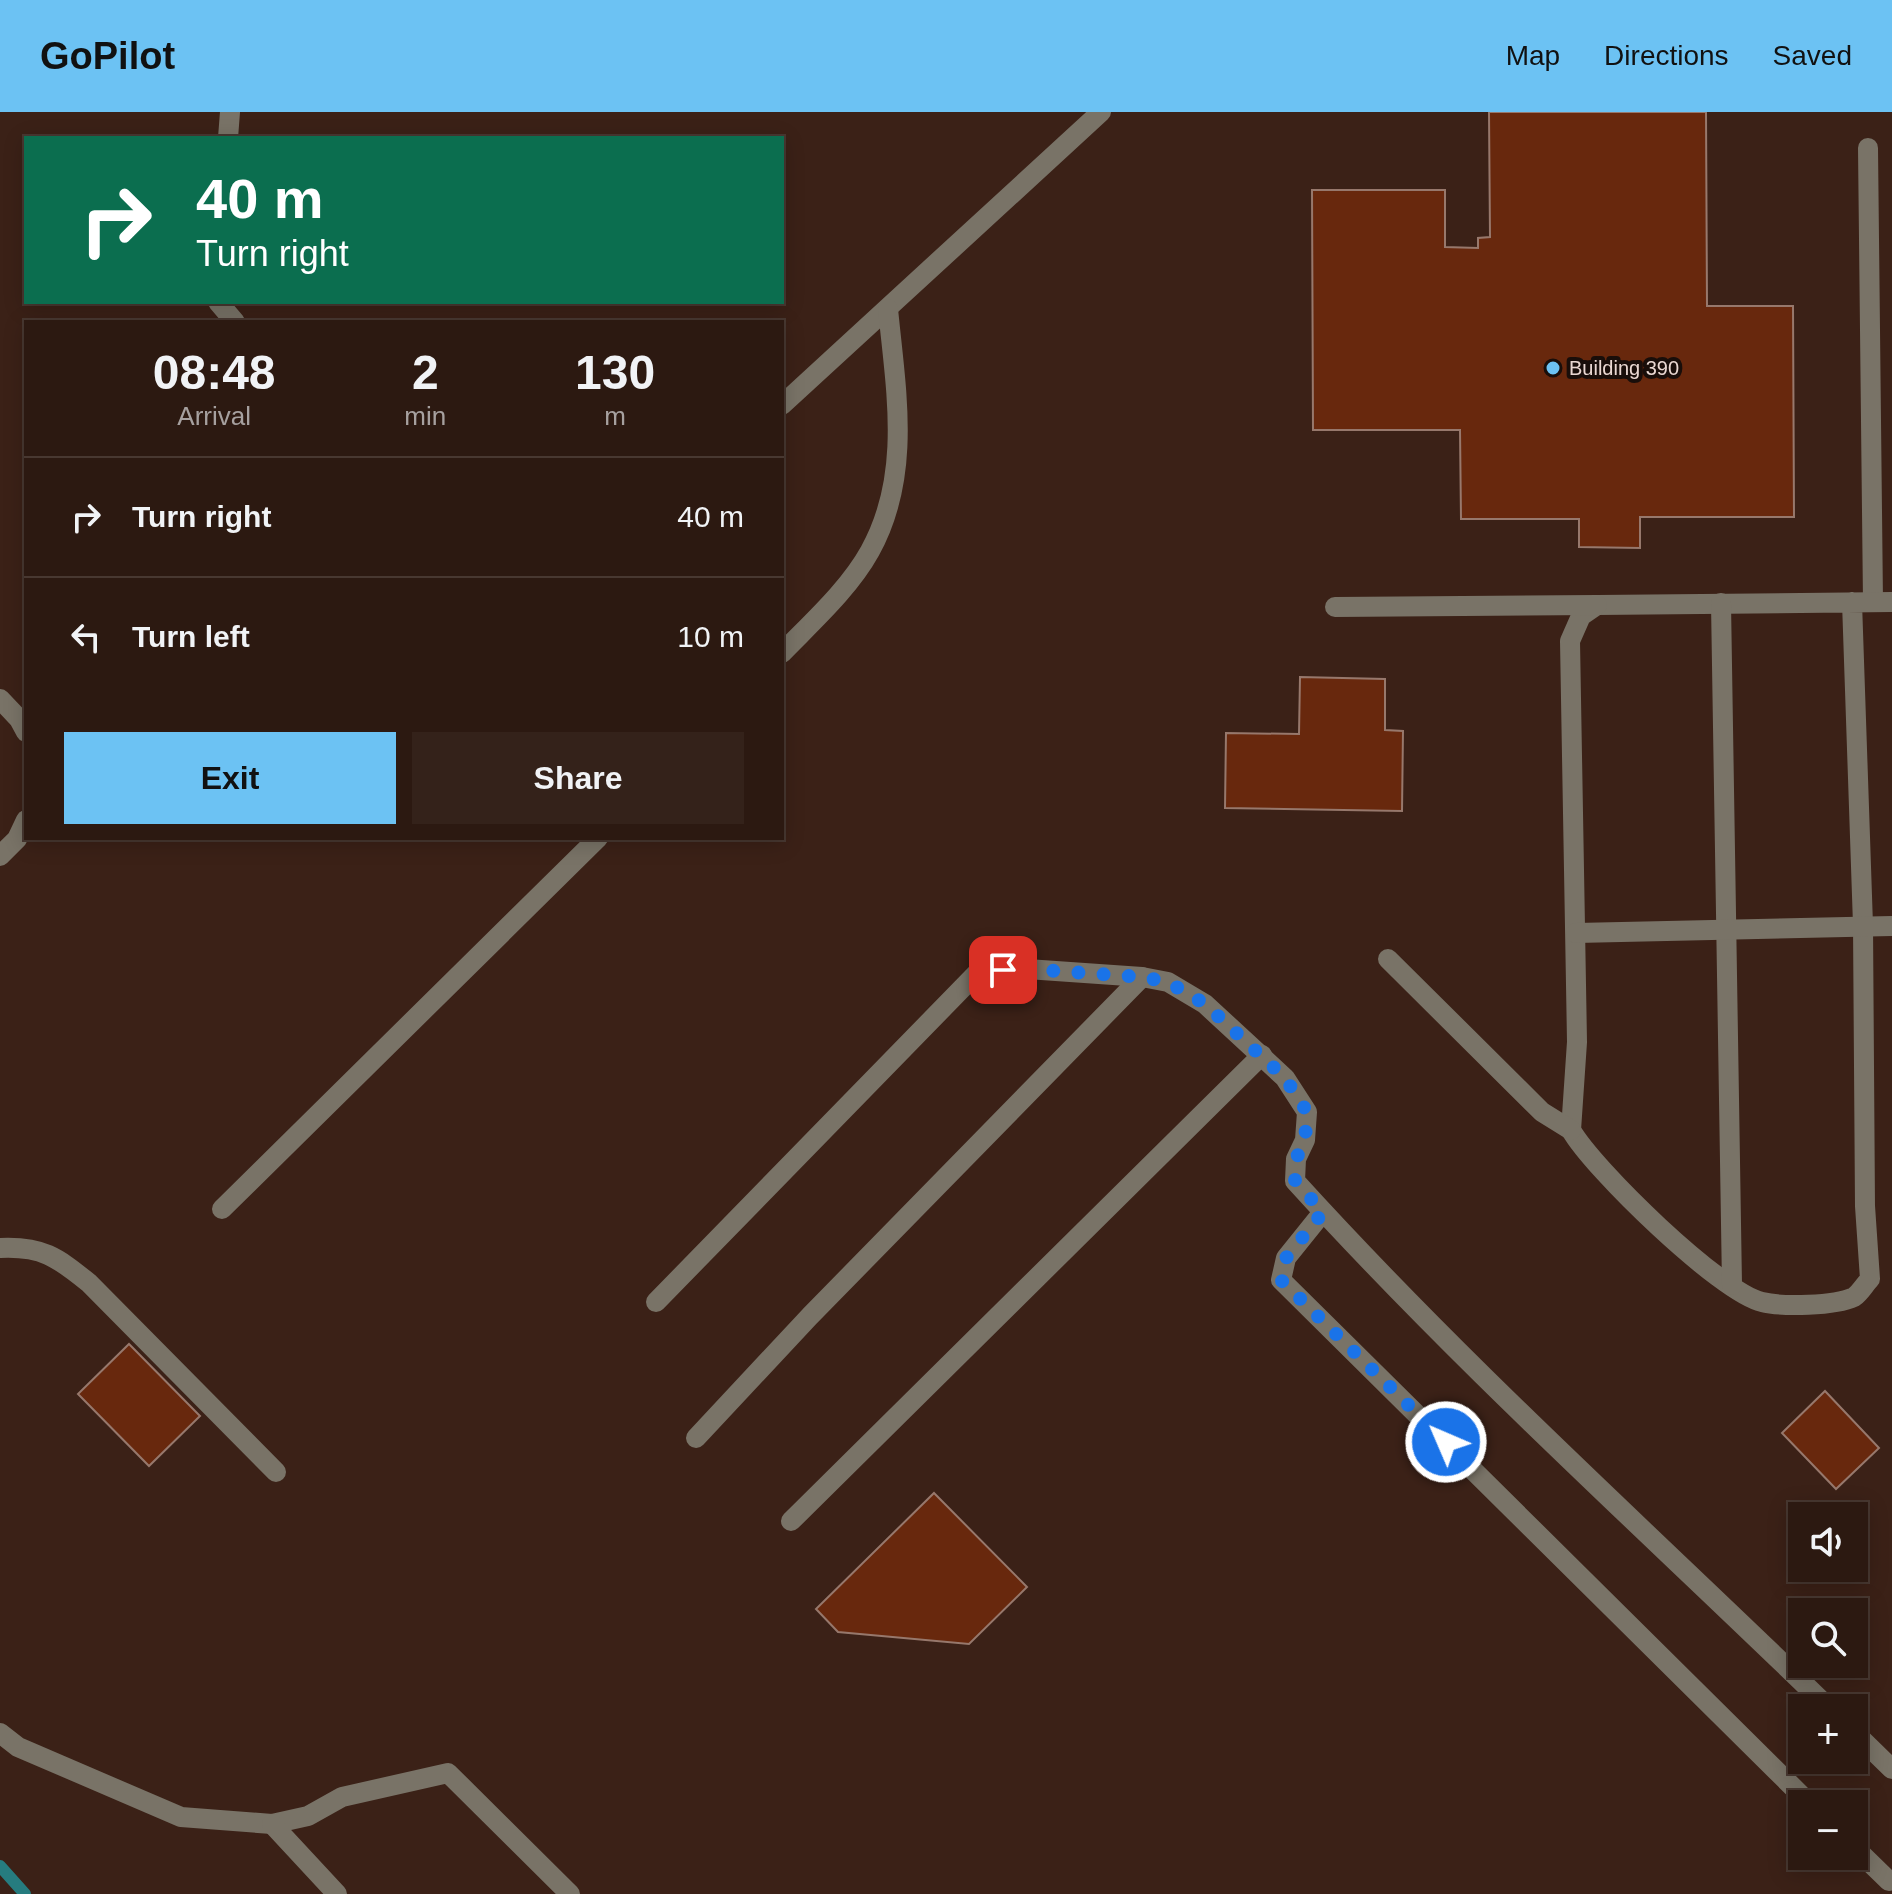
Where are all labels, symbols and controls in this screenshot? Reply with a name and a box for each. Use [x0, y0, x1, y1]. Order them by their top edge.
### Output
text: GoPilot [40, 35, 175, 77]
text: Map [1506, 40, 1560, 71]
text: Directions [1604, 40, 1729, 71]
text: Saved [1773, 40, 1852, 71]
text: 40 m [196, 167, 324, 230]
icon: right [64, 168, 168, 272]
text: Turn right [196, 233, 349, 274]
text: 08:48 [153, 346, 276, 399]
text: 2 [412, 346, 439, 399]
text: 130 [575, 346, 655, 399]
place label: Building 390 [1569, 357, 1679, 379]
marker: Building 390 [1544, 359, 1562, 377]
text: Arrival [177, 401, 251, 431]
text: min [404, 401, 446, 431]
text: m [604, 401, 626, 431]
icon: right [64, 495, 108, 539]
text: Turn right [132, 500, 271, 533]
text: 40 m [677, 500, 744, 533]
icon: left [64, 615, 108, 659]
text: Turn left [132, 620, 250, 653]
text: 10 m [677, 620, 744, 653]
button: Exit [64, 732, 396, 824]
button: Share [412, 732, 744, 824]
pin [969, 936, 1037, 1004]
icon: arrive [981, 948, 1025, 992]
position arrow [1404, 1400, 1488, 1484]
map controls [1788, 1502, 1868, 1870]
button: sound [1788, 1502, 1868, 1582]
button: search [1788, 1598, 1868, 1678]
button: + [1788, 1694, 1868, 1774]
button: − [1788, 1790, 1868, 1870]

